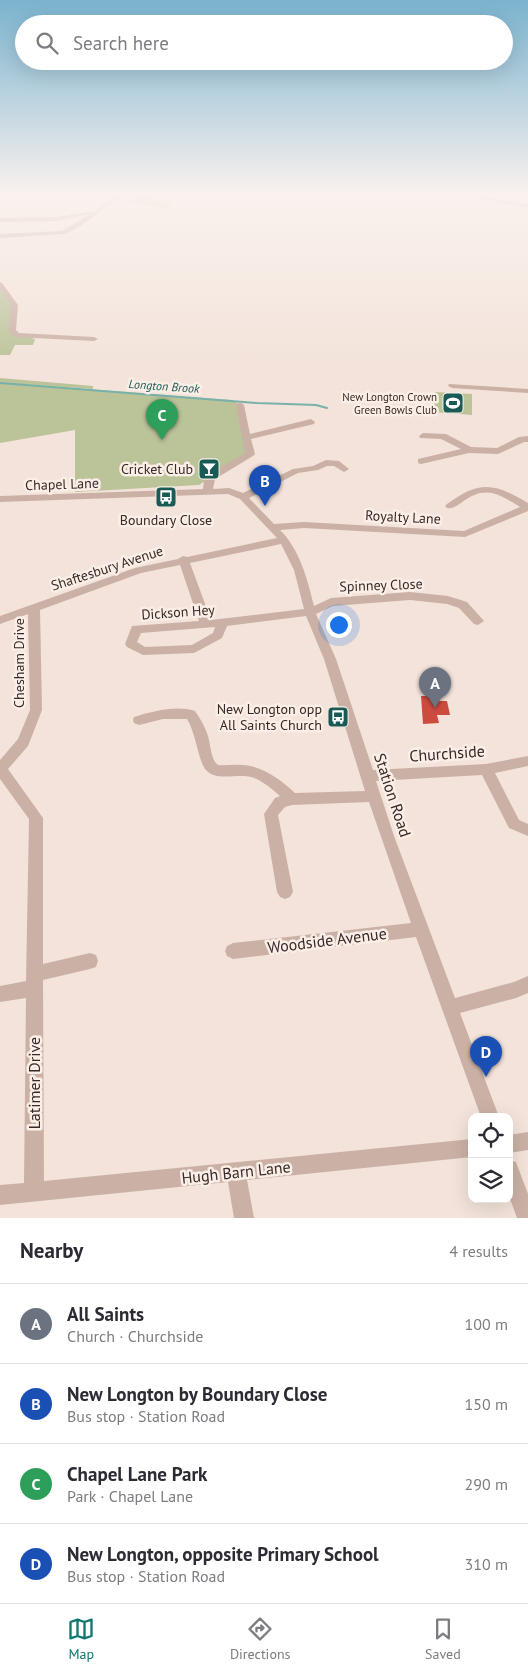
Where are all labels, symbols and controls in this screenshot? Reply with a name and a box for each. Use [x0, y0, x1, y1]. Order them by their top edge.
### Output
search box [15, 15, 513, 70]
icon: search [33, 29, 61, 57]
text: Search here [73, 31, 169, 55]
water label: Longton Brook [128, 376, 201, 396]
place label: New Longton Crown Green Bowls Club [342, 390, 437, 417]
sports icon: New Longton Crown Green Bowls Club [441, 391, 465, 415]
pin: C [146, 399, 178, 440]
bar icon: Cricket Club [197, 457, 221, 481]
place label: Cricket Club [121, 460, 193, 478]
pin: B [249, 465, 281, 506]
street label: Chapel Lane [25, 474, 99, 494]
bus stop icon: Boundary Close [154, 485, 178, 509]
street label: Royalty Lane [365, 506, 441, 528]
place label: Boundary Close [120, 511, 212, 529]
street label: Shaftesbury Avenue [49, 541, 165, 595]
street label: Spinney Close [339, 575, 423, 595]
street label: Dickson Hey [141, 600, 216, 624]
your location [326, 612, 352, 638]
street label: Chesham Drive [10, 618, 28, 708]
pin: A [419, 667, 451, 708]
place label: New Longton opp All Saints Church [217, 700, 322, 734]
bus stop icon: New Longton opp All Saints Church [326, 705, 350, 729]
street label: Churchside [409, 740, 485, 766]
street label: Station Road [370, 751, 416, 839]
street label: Woodside Avenue [266, 923, 388, 957]
pin: D [470, 1036, 502, 1077]
street label: Latimer Drive [24, 1037, 44, 1129]
map controls [468, 1113, 513, 1203]
button: locate [468, 1113, 513, 1158]
street label: Hugh Barn Lane [180, 1156, 292, 1188]
button: layers [468, 1158, 513, 1203]
text: Nearby [20, 1237, 83, 1264]
text: 4 results [449, 1241, 508, 1261]
text: All Saints [67, 1302, 144, 1326]
text: A [31, 1314, 41, 1334]
text: 100 m [465, 1314, 508, 1334]
text: Church · Churchside [67, 1326, 203, 1346]
text: New Longton by Boundary Close [67, 1382, 327, 1406]
text: B [31, 1394, 41, 1414]
text: 150 m [465, 1394, 508, 1414]
text: Bus stop · Station Road [67, 1406, 225, 1426]
text: Chapel Lane Park [67, 1462, 207, 1486]
text: C [32, 1474, 40, 1494]
text: 290 m [465, 1474, 508, 1494]
text: Park · Chapel Lane [67, 1486, 193, 1506]
text: New Longton, opposite Primary School [67, 1542, 379, 1566]
text: D [31, 1554, 41, 1574]
text: 310 m [465, 1554, 508, 1574]
text: Bus stop · Station Road [67, 1566, 225, 1586]
tab: Map [67, 1615, 95, 1663]
tab: Directions [230, 1615, 290, 1663]
tab: Saved [425, 1615, 461, 1663]

